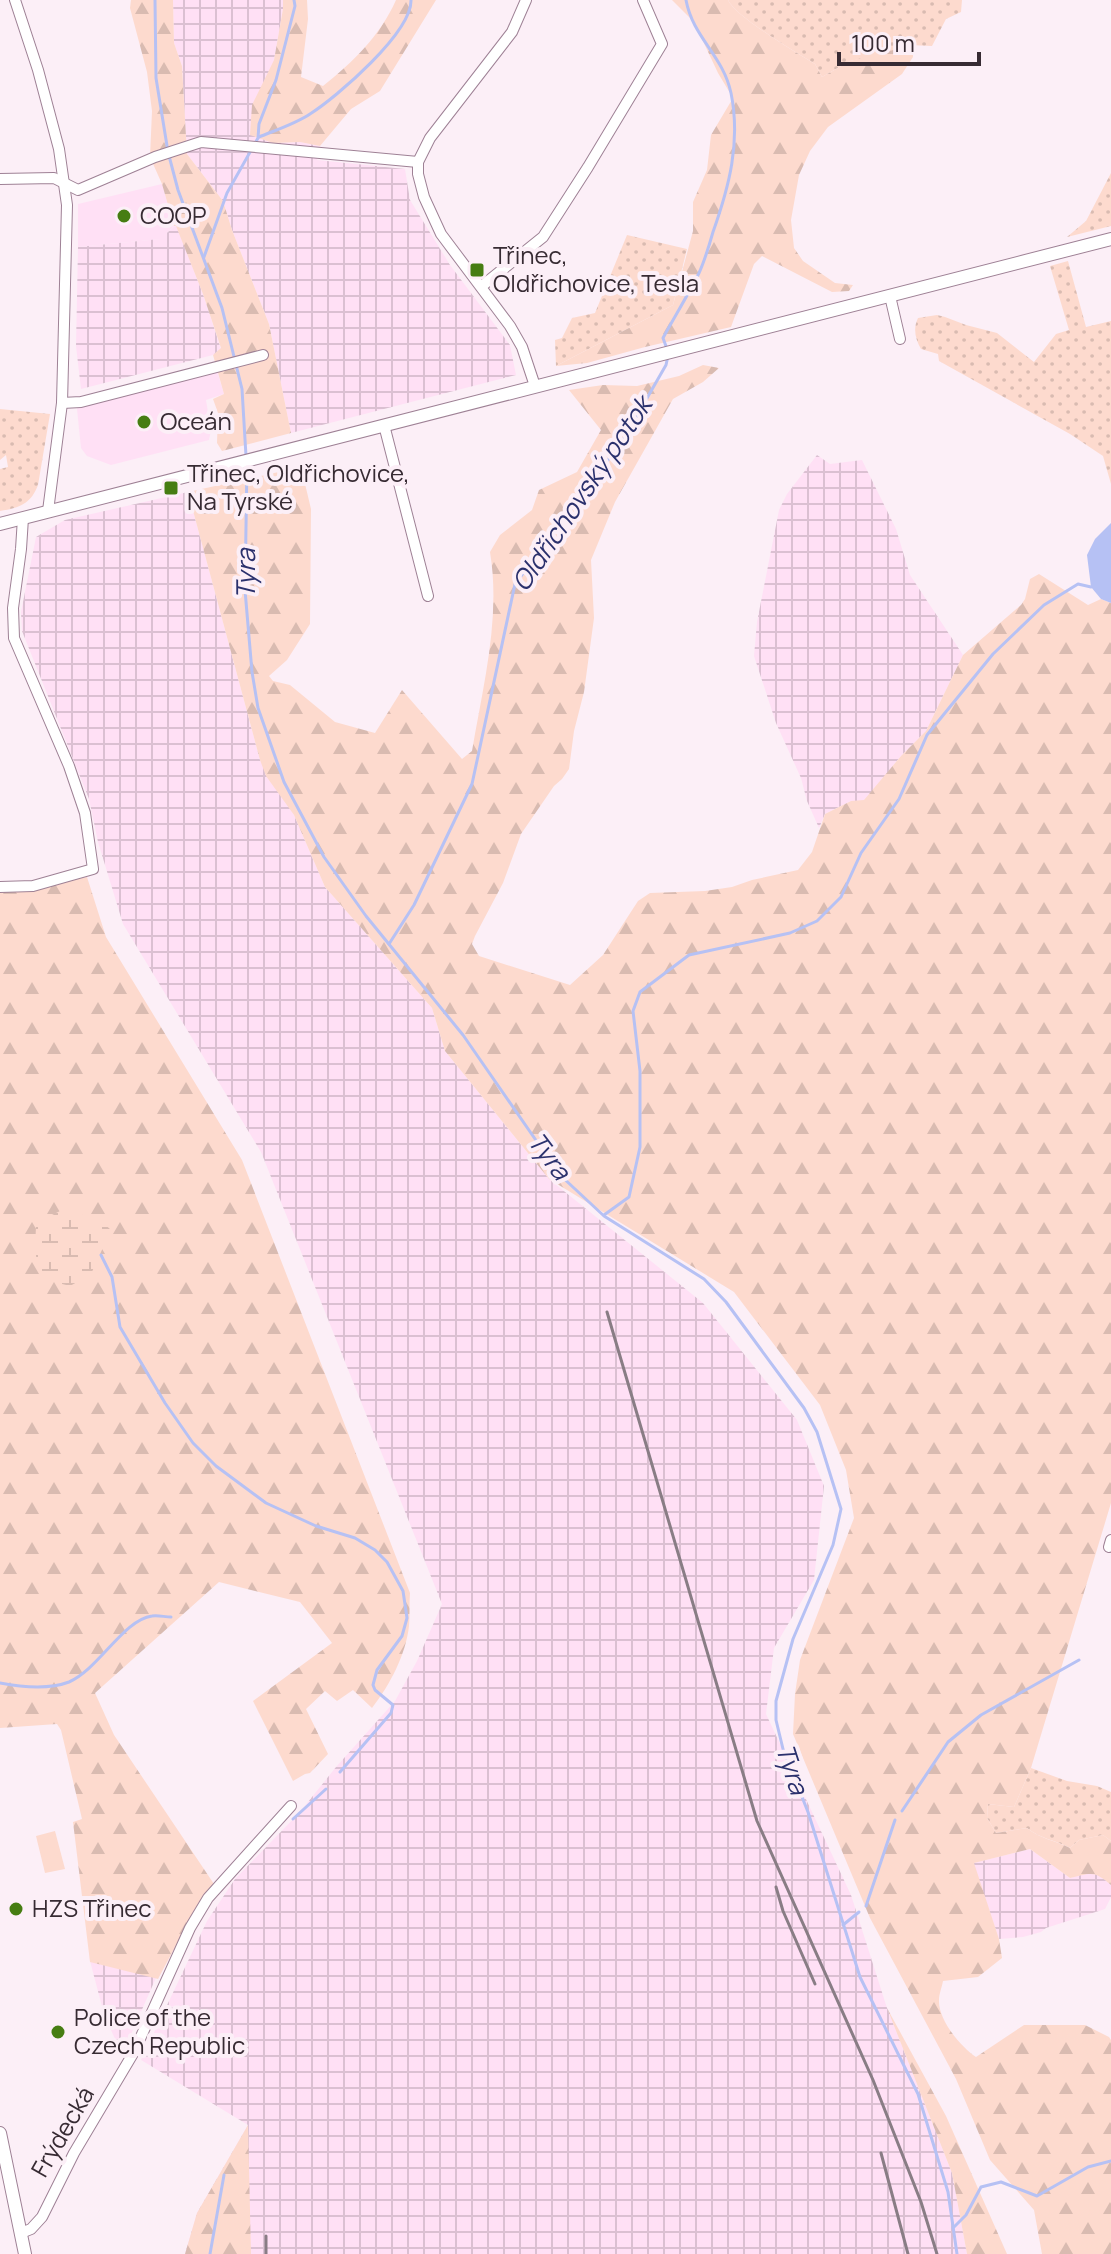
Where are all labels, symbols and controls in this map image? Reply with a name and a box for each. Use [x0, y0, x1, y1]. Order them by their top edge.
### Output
scale bar [839, 16, 979, 66]
text: 100 m [851, 26, 915, 59]
place label: COOP [140, 198, 206, 231]
marker: COOP [115, 207, 133, 225]
place label: Třinec, Oldřichovice, Tesla [493, 238, 699, 299]
marker: Třinec, Oldřichovice, Tesla [468, 261, 486, 279]
water label: Oldřichovský potok [503, 386, 662, 598]
place label: Oceán [160, 404, 232, 437]
marker: Oceán [135, 413, 153, 431]
place label: Třinec, Oldřichovice, Na Tyrské [187, 456, 410, 517]
marker: Třinec, Oldřichovice, Na Tyrské [162, 479, 180, 497]
water label: Tyra [227, 547, 263, 599]
water label: Tyra [520, 1124, 580, 1188]
water label: Tyra [768, 1739, 818, 1800]
place label: HZS Třinec [32, 1891, 152, 1924]
marker: HZS Třinec [7, 1900, 25, 1918]
place label: Police of the Czech Republic [74, 2000, 245, 2061]
marker: Police of the Czech Republic [49, 2023, 67, 2041]
street label: Frýdecká [23, 2080, 101, 2183]

